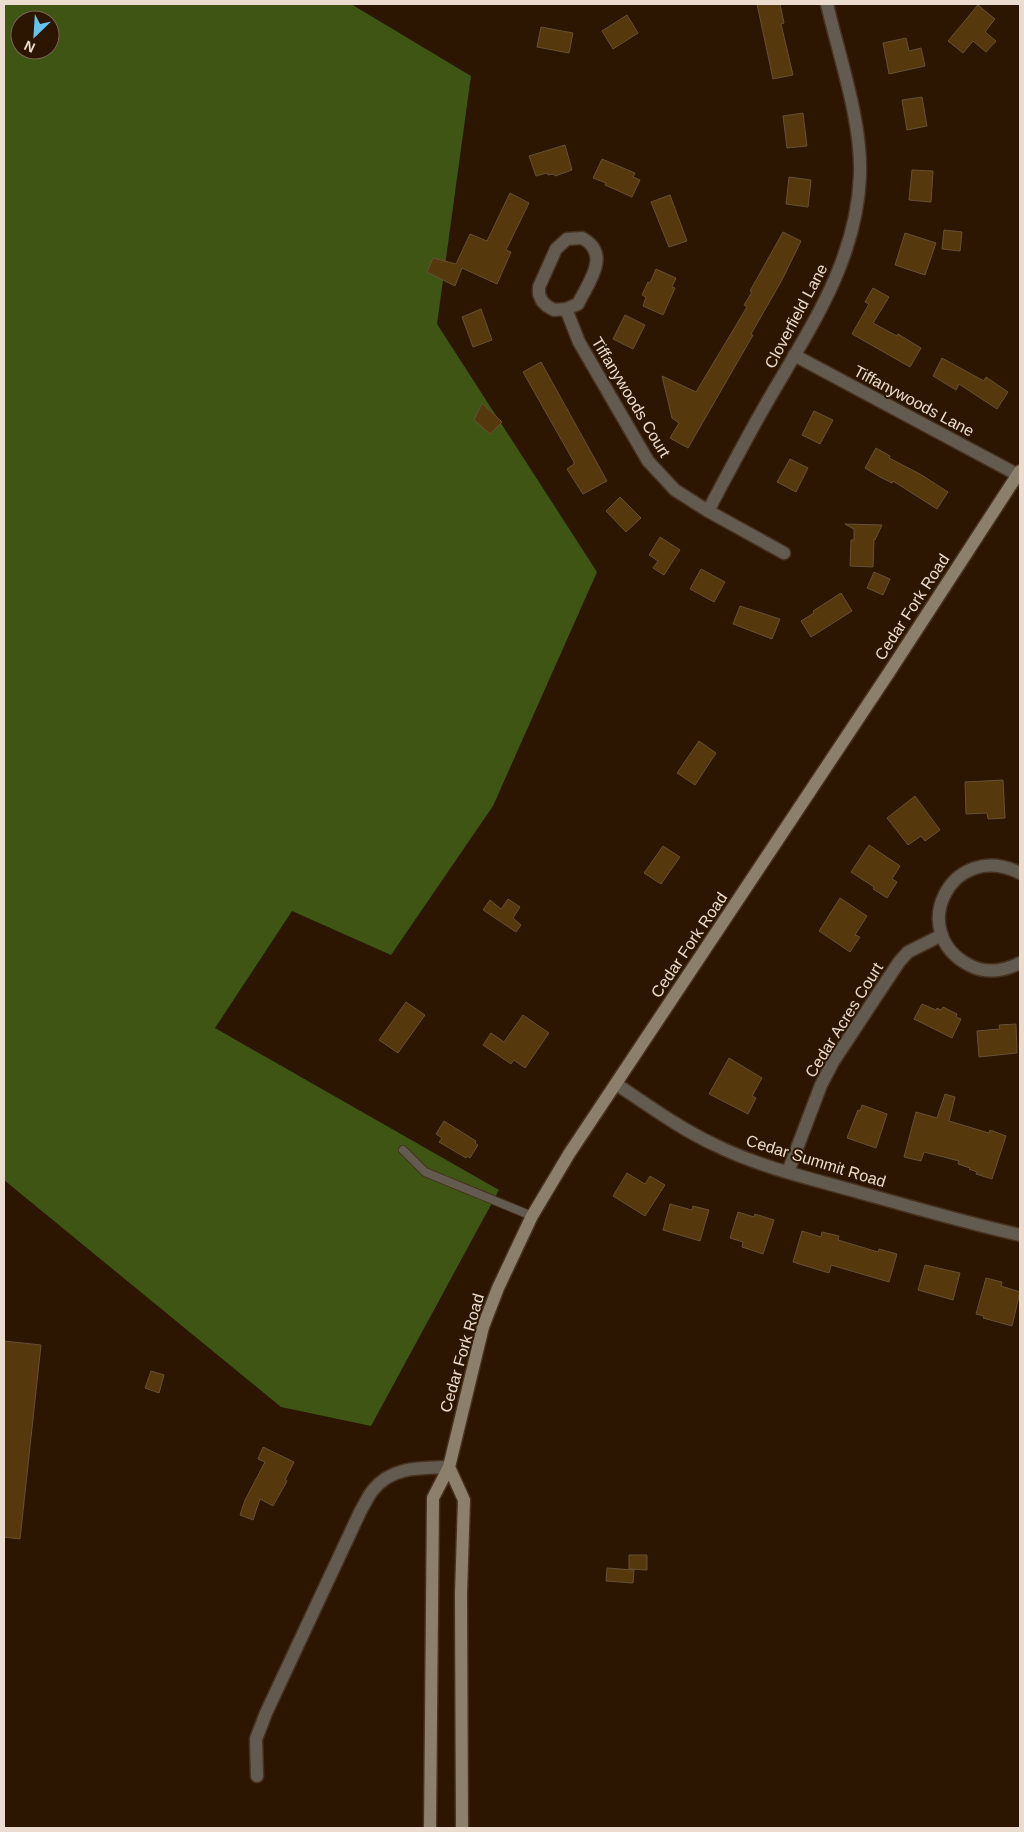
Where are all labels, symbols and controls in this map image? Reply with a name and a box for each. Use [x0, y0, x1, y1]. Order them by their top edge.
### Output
north arrow [10, 10, 60, 60]
text: N [22, 37, 37, 56]
street label: Cloverfield Lane [761, 261, 831, 371]
street label: Tiffanywoods Court [588, 334, 674, 461]
street label: Tiffanywoods Lane [851, 362, 977, 440]
street label: Cedar Fork Road [871, 551, 953, 663]
street label: Cedar Fork Road [648, 889, 730, 1001]
street label: Cedar Acres Court [802, 959, 886, 1080]
street label: Cedar Summit Road [744, 1132, 888, 1190]
street label: Cedar Fork Road [437, 1292, 487, 1414]

